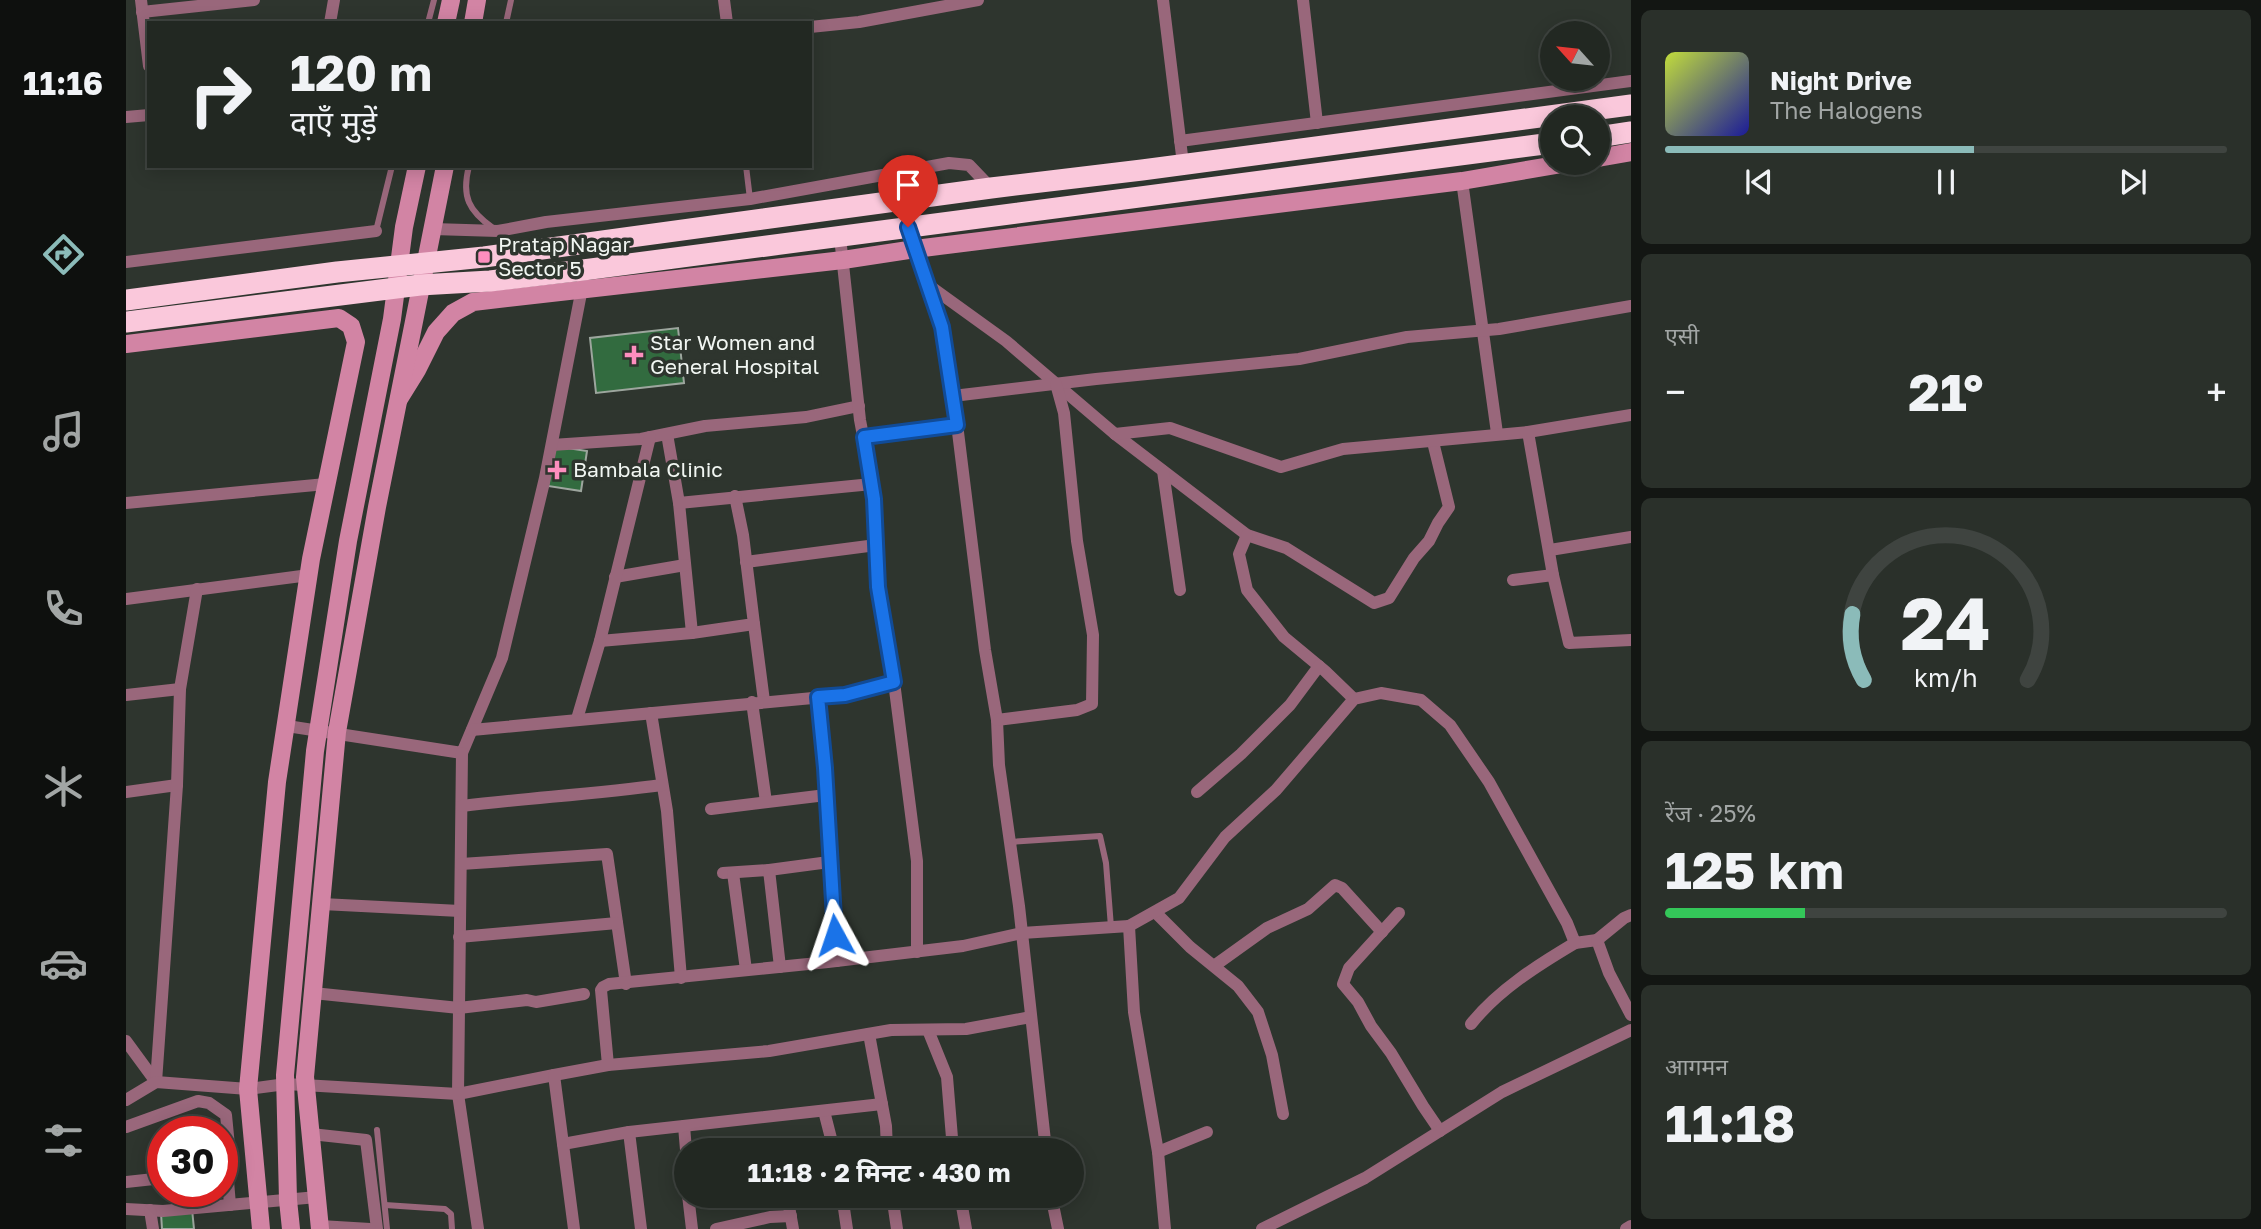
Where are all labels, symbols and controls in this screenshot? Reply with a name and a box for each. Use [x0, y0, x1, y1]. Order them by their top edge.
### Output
north arrow [1540, 21, 1610, 91]
map controls [1540, 21, 1610, 175]
text: 120 m [290, 43, 432, 102]
icon: right [175, 49, 266, 140]
text: 11:16 [23, 64, 103, 102]
text: Night Drive [1770, 65, 1912, 96]
text: The Halogens [1770, 96, 1923, 124]
text: दाएँ मुड़ें [290, 103, 377, 141]
button: search [1540, 105, 1610, 175]
pin [878, 155, 938, 227]
icon: previous [1740, 163, 1778, 201]
icon: pause [1927, 163, 1965, 201]
icon: next [2114, 163, 2152, 201]
icon: arrive [889, 166, 927, 204]
icon: directions [39, 230, 88, 279]
place label: Pratap Nagar Sector 5 [498, 231, 631, 281]
marker: Pratap Nagar Sector 5 [476, 249, 492, 265]
text: एसी [1665, 321, 1699, 349]
place label: Star Women and General Hospital [650, 329, 819, 379]
marker: Star Women and General Hospital [624, 345, 644, 365]
text: 21° [1908, 360, 1984, 422]
text: − [1665, 369, 1686, 414]
text: + [2206, 369, 2227, 414]
icon: music [39, 407, 88, 456]
place label: Bambala Clinic [573, 456, 723, 482]
marker: Bambala Clinic [547, 460, 567, 480]
text: 24 [1901, 580, 1991, 667]
icon: phone [39, 584, 88, 633]
text: km/h [1914, 662, 1978, 693]
icon: climate [39, 762, 88, 811]
text: रेंज · 25% [1665, 799, 1756, 827]
text: 125 km [1665, 838, 1844, 900]
position arrow [798, 898, 872, 972]
icon: car [39, 939, 88, 988]
text: आगमन [1665, 1052, 1728, 1080]
text: 11:18 [1665, 1091, 1795, 1153]
icon: filters [39, 1116, 88, 1165]
speed limit sign: 30 [147, 1116, 238, 1207]
text: 11:18 · 2 मिनट · 430 m [748, 1157, 1010, 1188]

